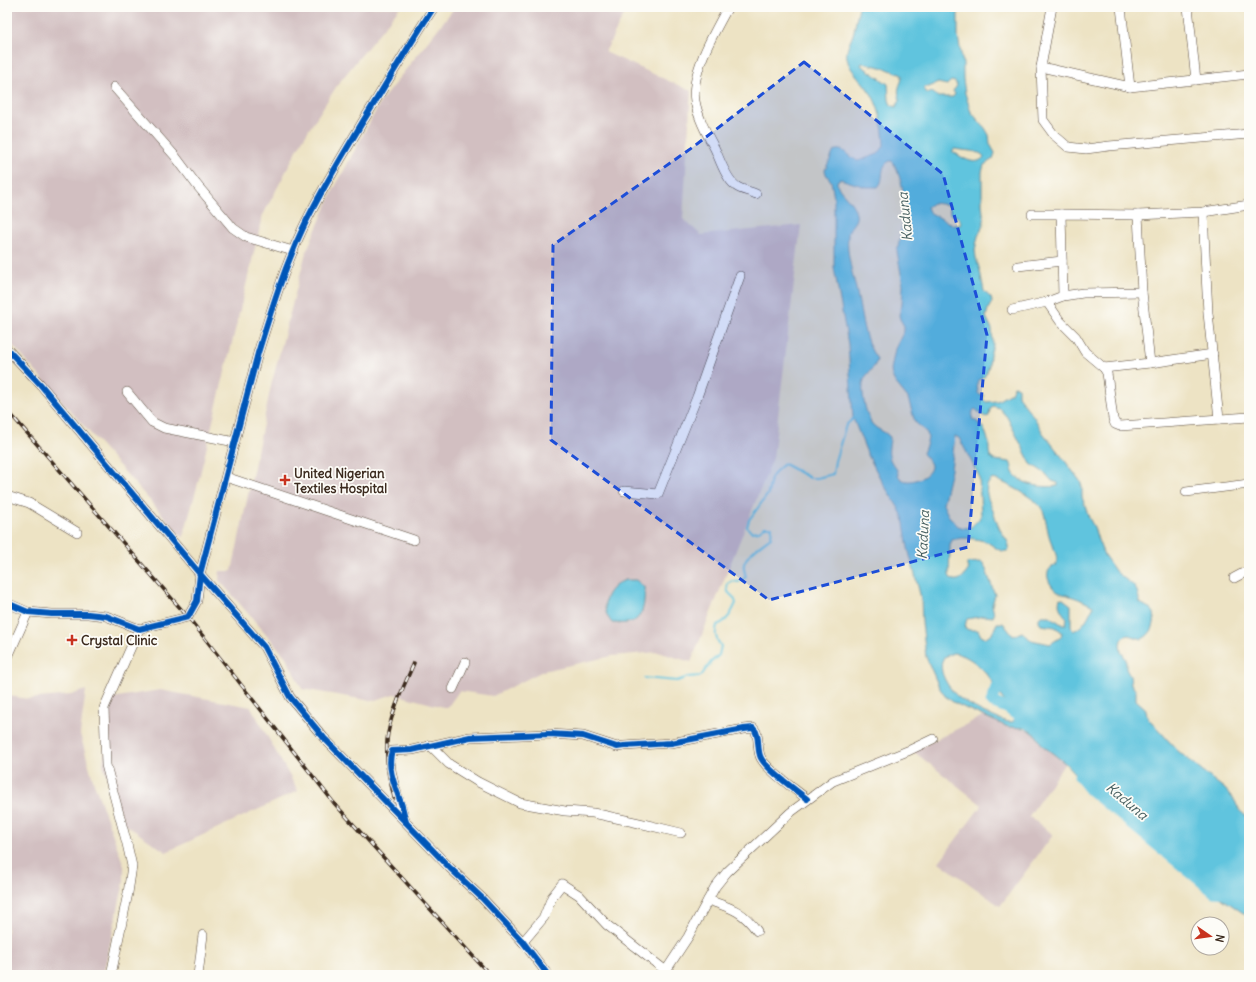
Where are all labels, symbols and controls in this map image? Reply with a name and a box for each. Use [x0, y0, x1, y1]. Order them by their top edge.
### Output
water label: Kaduna [893, 191, 917, 242]
place label: United Nigerian Textiles Hospital [294, 465, 387, 497]
marker: United Nigerian Textiles Hospital [279, 474, 291, 486]
water label: Kaduna [913, 509, 933, 560]
place label: Crystal Clinic [81, 632, 158, 649]
marker: Crystal Clinic [66, 634, 78, 646]
water label: Kaduna [1102, 778, 1152, 824]
north arrow [1190, 916, 1230, 956]
text: N [1212, 933, 1227, 944]

